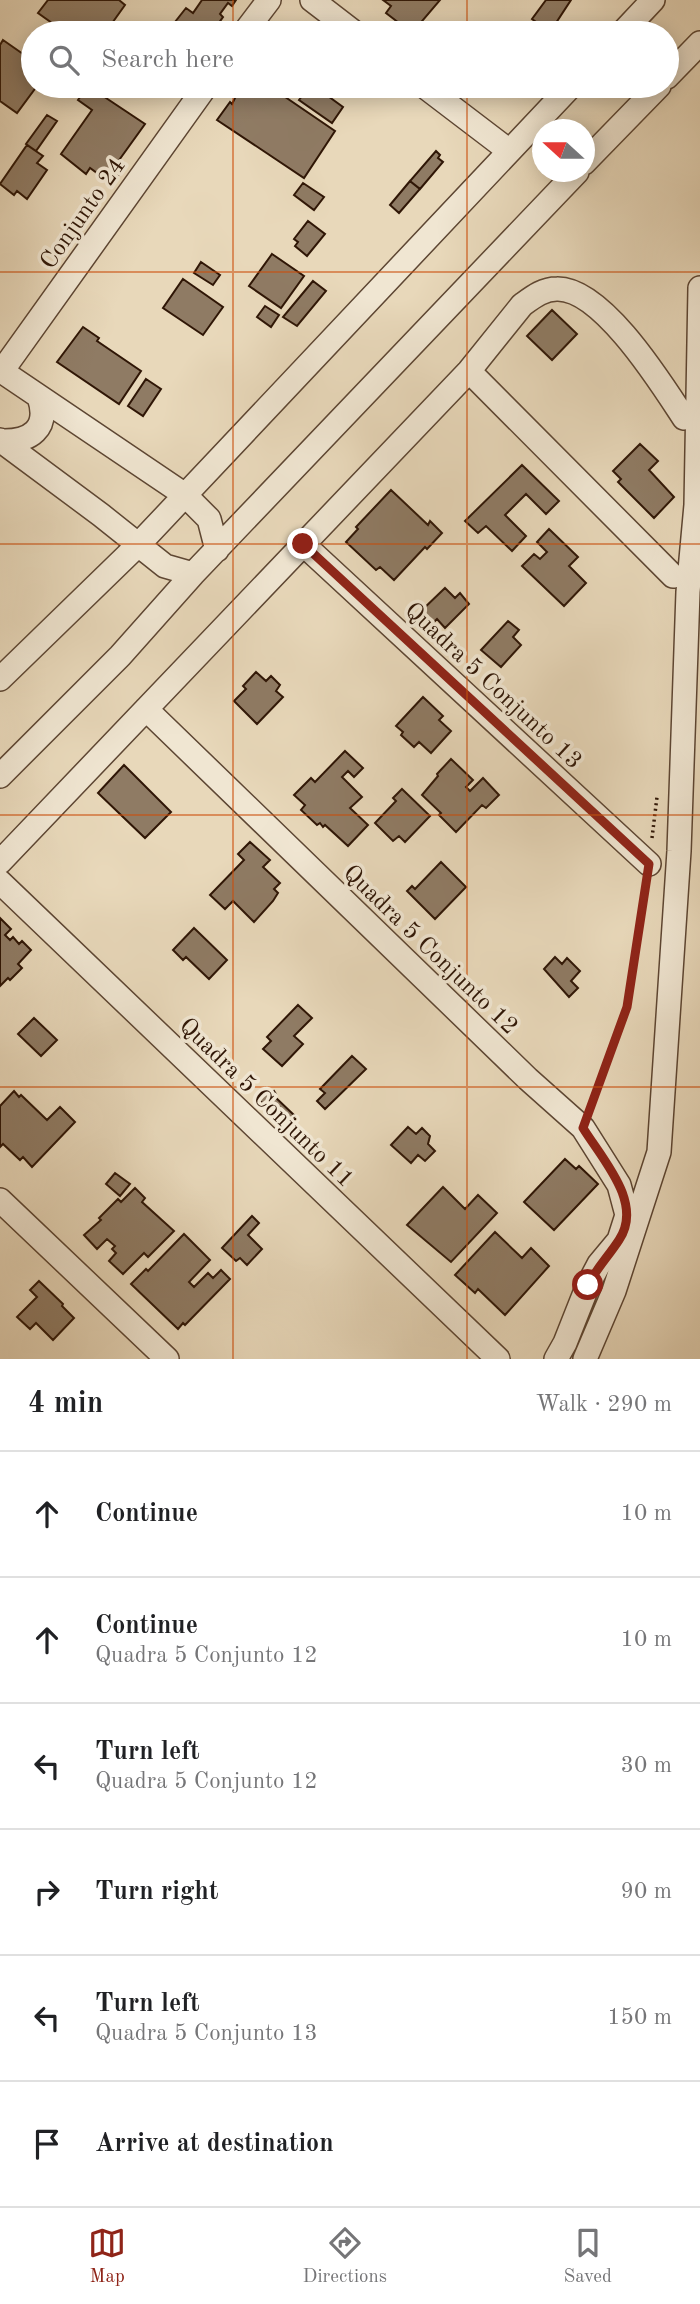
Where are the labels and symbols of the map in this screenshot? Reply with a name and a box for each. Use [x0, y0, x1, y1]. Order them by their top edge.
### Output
north arrow [532, 119, 595, 182]
street label: Conjunto 24 [37, 154, 131, 274]
route end [287, 528, 318, 559]
street label: Quadra 5 Conjunto 13 [399, 598, 586, 774]
street label: Quadra 5 Conjunto 12 [338, 861, 522, 1040]
street label: Quadra 5 Conjunto 11 [174, 1014, 358, 1193]
route start [572, 1269, 603, 1300]

